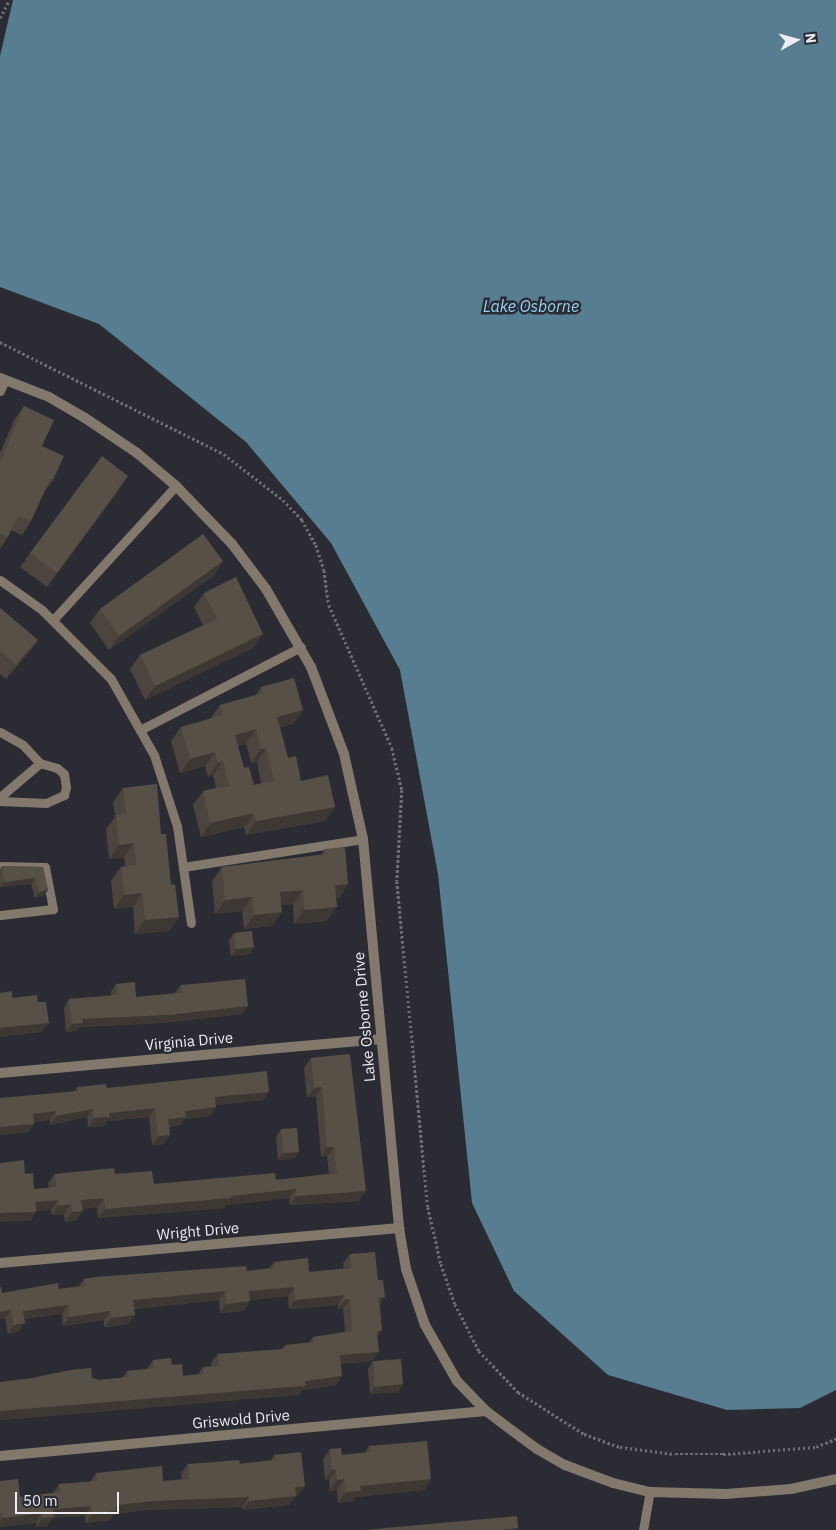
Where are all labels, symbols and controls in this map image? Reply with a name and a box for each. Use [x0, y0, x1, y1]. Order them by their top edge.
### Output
north arrow [771, 15, 821, 65]
text: N [801, 32, 820, 44]
water label: Lake Osborne [483, 296, 579, 316]
street label: Lake Osborne Drive [349, 951, 379, 1083]
street label: Virginia Drive [144, 1028, 234, 1054]
street label: Wright Drive [156, 1218, 240, 1244]
street label: Griswold Drive [191, 1406, 291, 1432]
scale bar [18, 1482, 121, 1514]
text: 50 m [23, 1491, 58, 1510]

